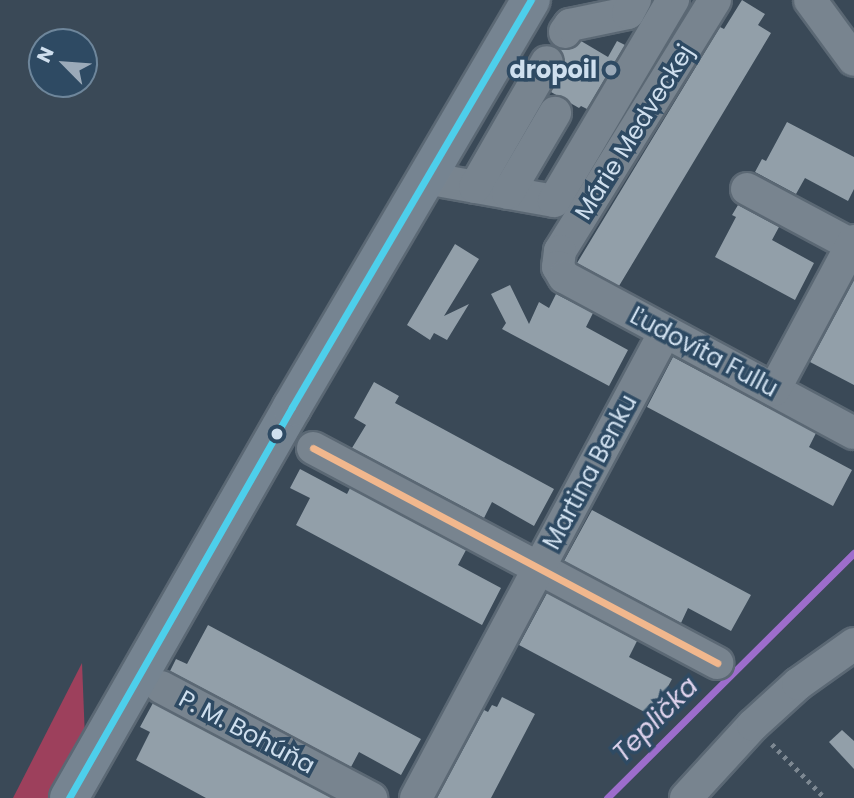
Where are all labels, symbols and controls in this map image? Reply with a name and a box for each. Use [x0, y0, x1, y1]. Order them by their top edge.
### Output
north arrow [28, 28, 98, 98]
street label: Márie Medveckej [569, 39, 699, 225]
text: N [30, 43, 61, 67]
place label: dropoil [509, 56, 597, 84]
marker: dropoil [603, 62, 619, 78]
street label: Ľudovíta Fullu [625, 301, 783, 403]
street label: Martina Benku [537, 390, 643, 554]
unlabelled marker [270, 427, 284, 441]
water label: Teplička [607, 671, 705, 769]
street label: P. M. Bohúňa [174, 684, 320, 780]

